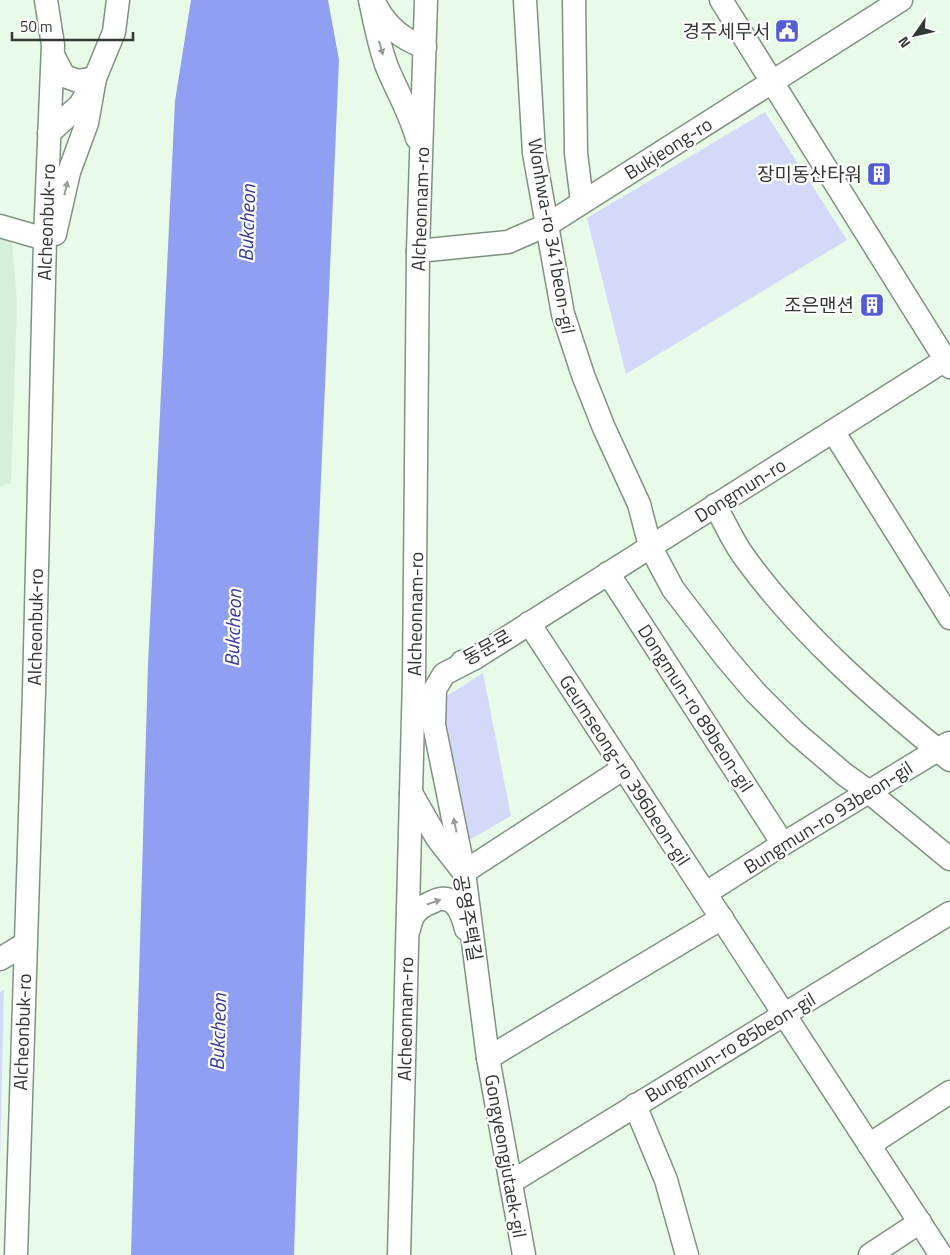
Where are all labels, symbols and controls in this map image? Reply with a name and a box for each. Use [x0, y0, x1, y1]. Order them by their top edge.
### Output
scale bar [12, 10, 134, 42]
north arrow [890, 10, 940, 60]
text: 50 m [20, 15, 53, 38]
place label: 경주세무서 [683, 16, 770, 45]
public building icon: 경주세무서 [774, 18, 800, 44]
text: N [892, 33, 915, 52]
one-way arrow [377, 40, 385, 55]
street label: Bukjeong-ro [618, 109, 717, 186]
street label: Wonhwa-ro 341beon-gil [521, 136, 584, 336]
street label: Alcheonnam-ro [403, 146, 436, 272]
place label: 장미동산타워 [757, 159, 862, 188]
building icon: 장미동산타워 [866, 161, 892, 187]
street label: Alcheonbuk-ro [29, 163, 62, 281]
one-way arrow [62, 180, 70, 195]
water label: Bukcheon [230, 183, 263, 262]
place label: 조은맨션 [784, 290, 854, 319]
building icon: 조은맨션 [859, 292, 885, 318]
street label: Dongmun-ro [688, 450, 791, 529]
street label: Alcheonnam-ro [399, 552, 430, 676]
street label: Alcheonbuk-ro [19, 568, 50, 686]
water label: Bukcheon [216, 588, 249, 667]
street label: Dongmun-ro 89beon-gil [631, 618, 762, 797]
street label: 동문로 [457, 621, 517, 672]
street label: Geumseong-ro 396beon-gil [553, 668, 698, 871]
street label: Bungmun-ro 93beon-gil [738, 753, 918, 880]
one-way arrow [450, 816, 458, 832]
street label: 공영주택길 [447, 872, 490, 963]
one-way arrow [427, 898, 442, 906]
street label: Alcheonnam-ro [389, 957, 420, 1081]
street label: Alcheonbuk-ro [5, 973, 38, 1091]
street label: Bungmun-ro 85beon-gil [639, 984, 821, 1109]
water label: Bukcheon [201, 992, 234, 1071]
street label: Gongyeongjutaek-gil [478, 1072, 535, 1240]

